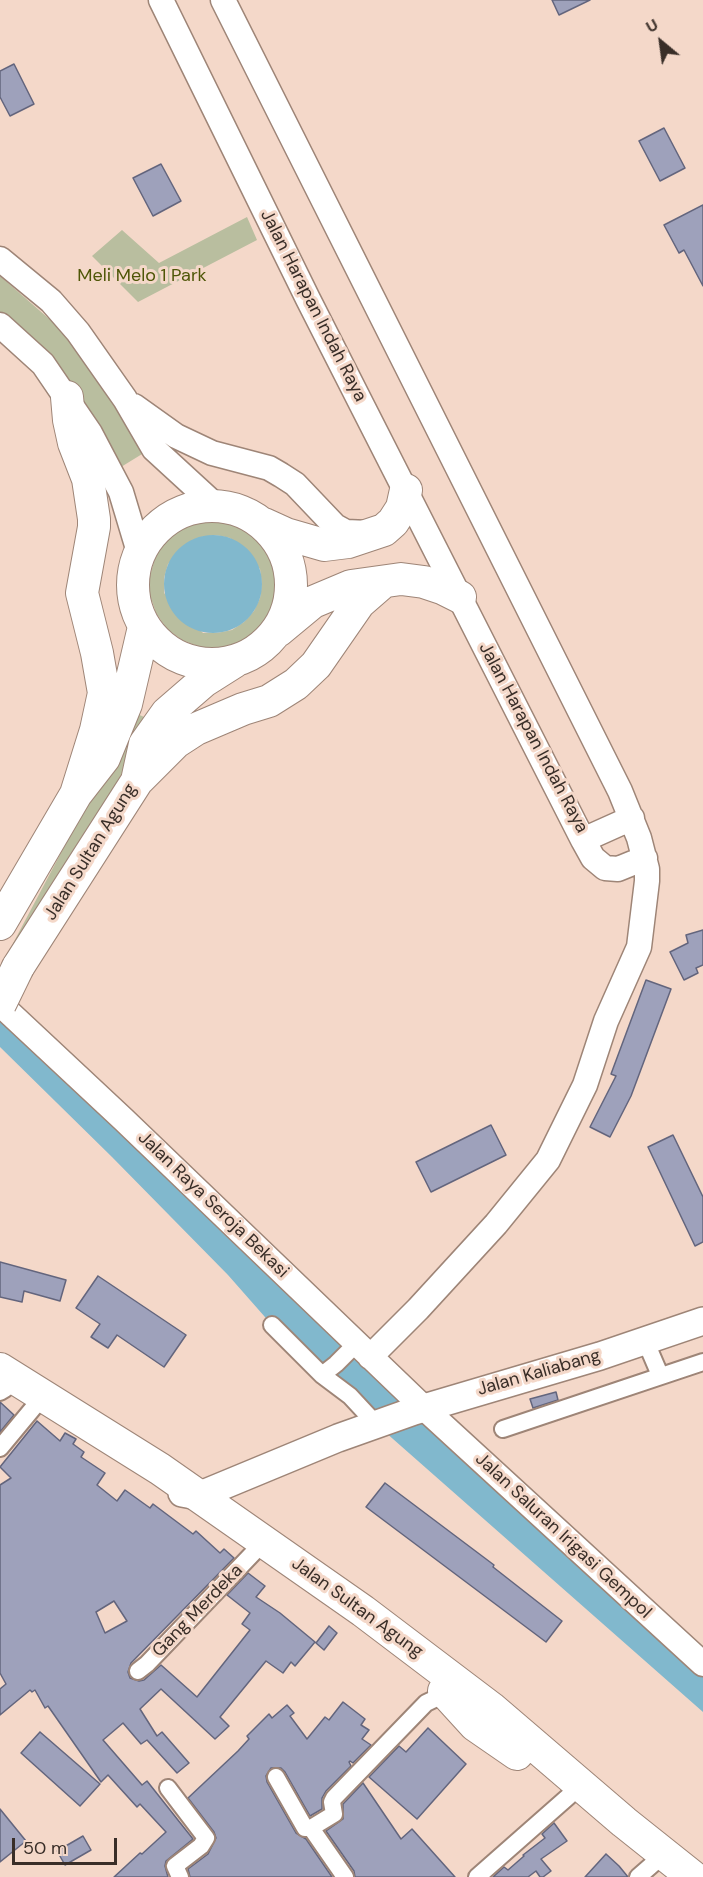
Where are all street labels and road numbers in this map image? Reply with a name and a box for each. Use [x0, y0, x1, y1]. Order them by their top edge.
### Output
street label: Jalan Harapan Indah Raya [255, 206, 371, 406]
street label: Jalan Harapan Indah Raya [474, 639, 592, 837]
street label: Jalan Sultan Agung [40, 780, 142, 924]
street label: Jalan Raya Seroja Bekasi [133, 1127, 293, 1283]
street label: Jalan Kaliabang [475, 1345, 603, 1401]
street label: Jalan Saluran Irigasi Gempol [470, 1449, 656, 1623]
street label: Jalan Sultan Agung [287, 1553, 427, 1663]
street label: Gang Merdeka [148, 1560, 248, 1662]

